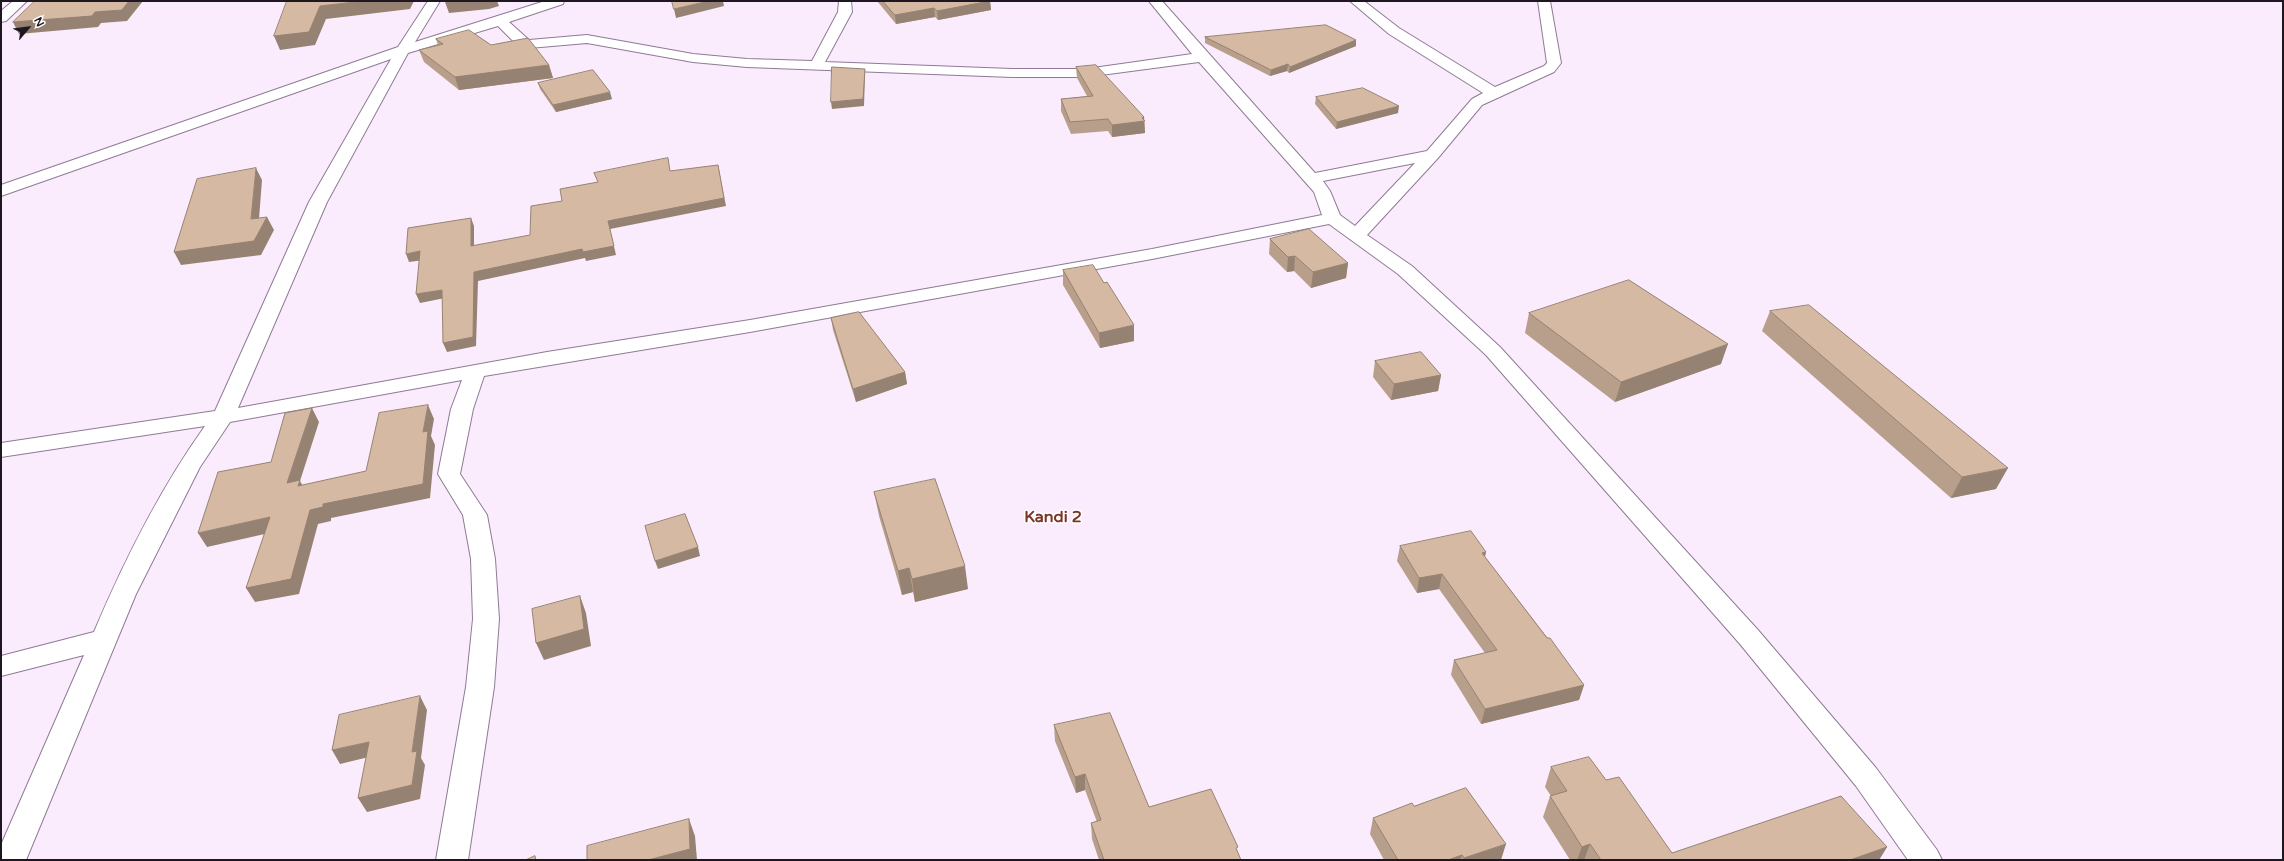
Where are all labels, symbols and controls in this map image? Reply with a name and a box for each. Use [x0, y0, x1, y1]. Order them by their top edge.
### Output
north arrow [8, 8, 48, 48]
text: N [31, 15, 47, 29]
district label: Kandi 2 [1024, 508, 1082, 528]

